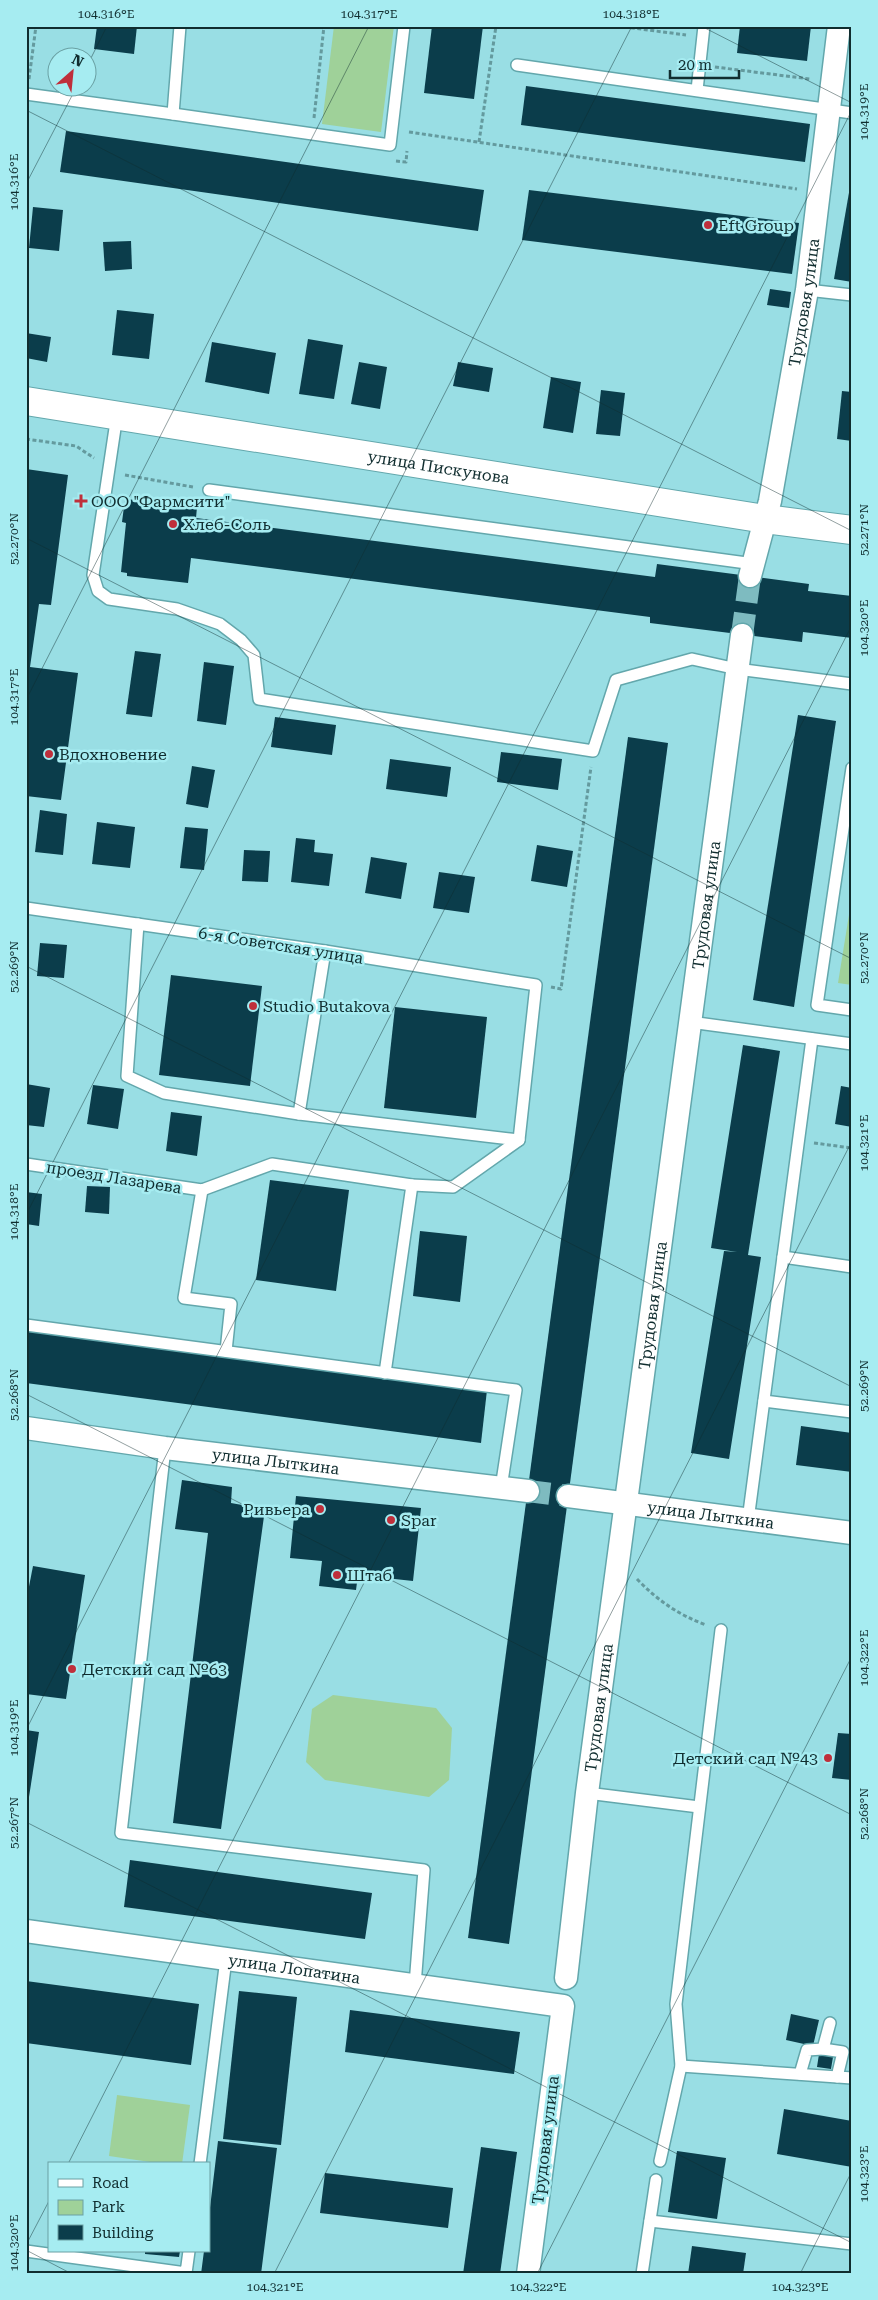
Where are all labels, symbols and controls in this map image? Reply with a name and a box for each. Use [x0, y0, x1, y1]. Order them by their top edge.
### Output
text: 104.316°E [78, 7, 134, 21]
text: 104.317°E [341, 7, 397, 21]
text: 104.318°E [603, 7, 659, 21]
north arrow [48, 48, 98, 98]
scale bar [670, 48, 739, 80]
text: N [69, 51, 87, 70]
text: 20 m [678, 56, 713, 74]
text: 104.319°E [857, 84, 871, 140]
text: 104.316°E [7, 154, 21, 210]
place label: Eft Group [718, 216, 794, 235]
marker: Eft Group [702, 219, 714, 231]
street label: Трудовая улица [785, 237, 823, 368]
street label: улица Пискунова [366, 447, 511, 488]
place label: ООО "Фармсити" [91, 492, 231, 511]
marker: ООО "Фармсити" [75, 495, 87, 507]
text: 52.271°N [857, 504, 871, 556]
text: 52.270°N [7, 513, 21, 565]
place label: Хлеб-Соль [183, 515, 271, 534]
marker: Хлеб-Соль [167, 518, 179, 530]
text: 104.320°E [857, 600, 871, 656]
text: 104.317°E [7, 669, 21, 725]
place label: Вдохновение [59, 745, 167, 764]
marker: Вдохновение [43, 748, 55, 760]
street label: Трудовая улица [688, 839, 724, 971]
street label: 6-я Советская улица [197, 923, 365, 968]
text: 52.270°N [857, 932, 871, 984]
text: 52.269°N [7, 941, 21, 993]
place label: Studio Butakova [263, 997, 390, 1016]
marker: Studio Butakova [247, 1000, 259, 1012]
text: 104.321°E [857, 1115, 871, 1171]
street label: проезд Лазарева [45, 1157, 183, 1198]
text: 104.318°E [7, 1184, 21, 1240]
street label: Трудовая улица [635, 1240, 671, 1371]
text: 52.269°N [857, 1360, 871, 1412]
text: 52.268°N [7, 1369, 21, 1421]
street label: улица Лыткина [211, 1445, 341, 1479]
street label: улица Лыткина [646, 1497, 776, 1533]
place label: Ривьера [243, 1500, 310, 1519]
marker: Ривьера [314, 1503, 326, 1515]
place label: Spar [401, 1511, 437, 1530]
marker: Spar [385, 1514, 397, 1526]
place label: Штаб [347, 1566, 392, 1585]
marker: Штаб [331, 1569, 343, 1581]
text: 104.322°E [857, 1630, 871, 1686]
street label: Трудовая улица [581, 1642, 617, 1774]
place label: Детский сад №63 [82, 1660, 227, 1679]
marker: Детский сад №63 [66, 1663, 78, 1675]
text: 104.319°E [7, 1700, 21, 1756]
place label: Детский сад №43 [673, 1749, 818, 1768]
marker: Детский сад №43 [822, 1752, 834, 1764]
text: 52.268°N [857, 1788, 871, 1840]
text: 52.267°N [7, 1797, 21, 1849]
street label: улица Лопатина [227, 1950, 362, 1988]
street label: Трудовая улица [528, 2074, 563, 2206]
text: 104.323°E [857, 2146, 871, 2202]
legend [48, 2162, 210, 2252]
text: Road [92, 2174, 129, 2192]
text: Park [92, 2198, 126, 2216]
text: 104.320°E [7, 2215, 21, 2271]
text: Building [92, 2224, 154, 2242]
text: 104.321°E [247, 2280, 303, 2294]
text: 104.322°E [510, 2280, 566, 2294]
text: 104.323°E [772, 2280, 828, 2294]

